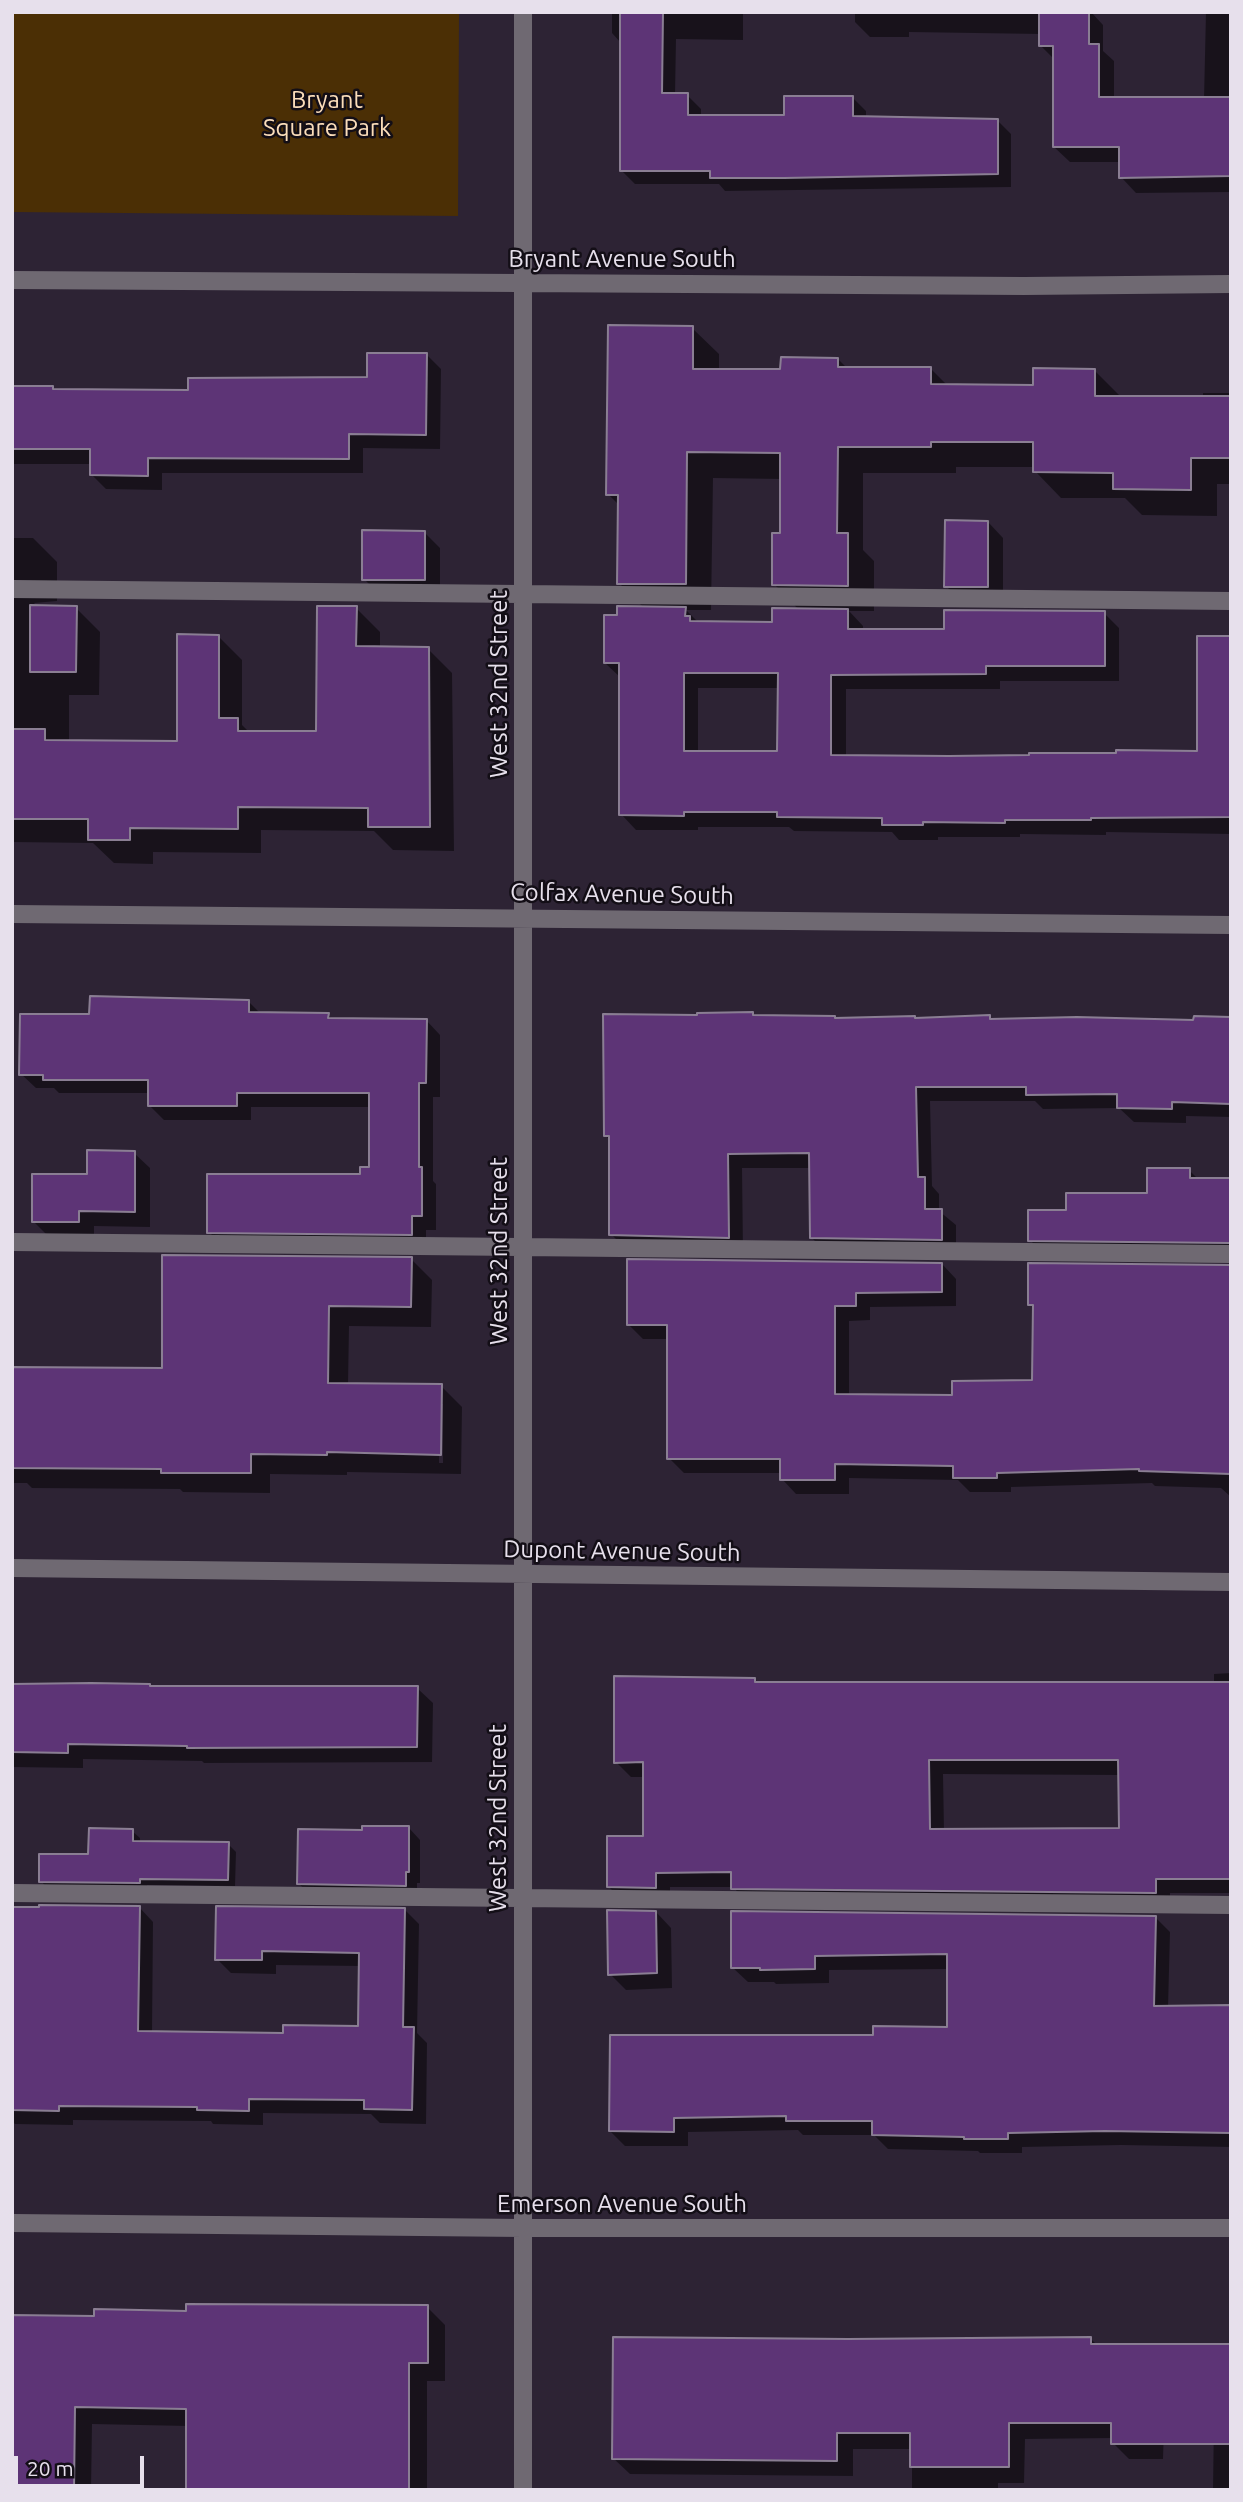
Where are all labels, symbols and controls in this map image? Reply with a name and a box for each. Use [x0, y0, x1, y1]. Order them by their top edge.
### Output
park label: Bryant Square Park [263, 86, 391, 142]
street label: Bryant Avenue South [508, 245, 736, 273]
street label: West 32nd Street [485, 590, 513, 778]
street label: Colfax Avenue South [510, 878, 734, 910]
street label: West 32nd Street [485, 1157, 513, 1345]
street label: Dupont Avenue South [503, 1535, 741, 1567]
street label: West 32nd Street [484, 1724, 512, 1912]
street label: Emerson Avenue South [497, 2190, 747, 2218]
scale bar [18, 2442, 147, 2486]
text: 20 m [27, 2456, 74, 2480]

